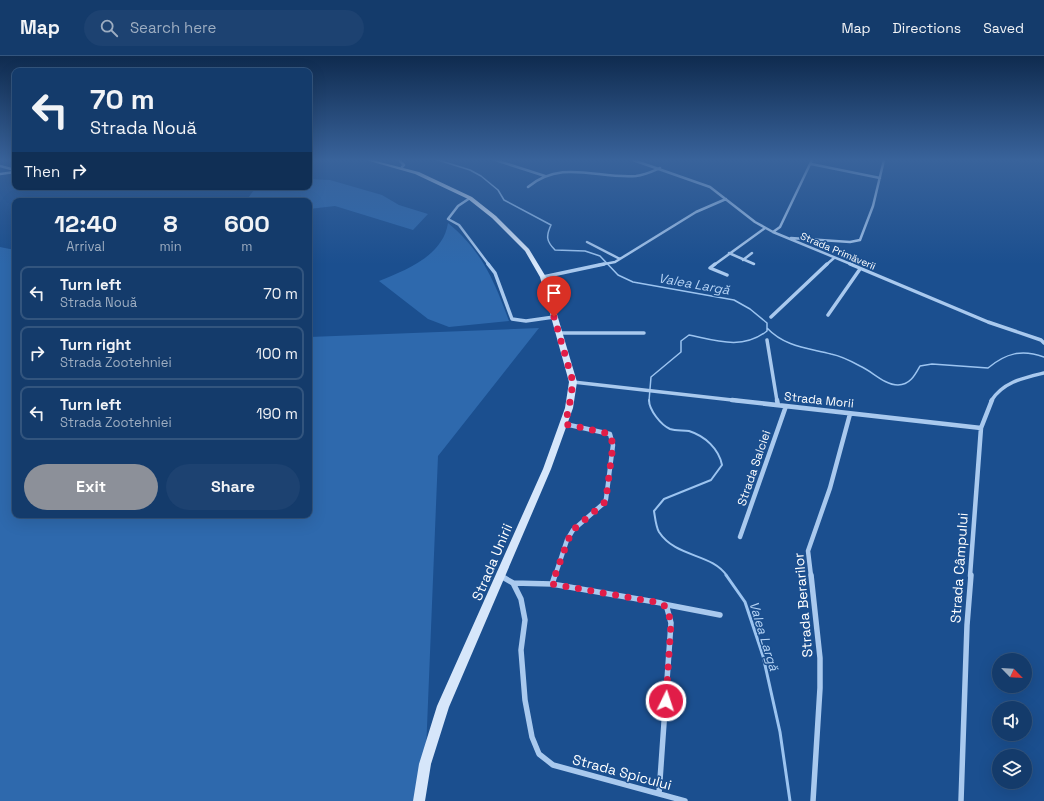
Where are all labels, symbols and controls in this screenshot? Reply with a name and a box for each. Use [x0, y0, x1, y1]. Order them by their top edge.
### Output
search box [84, 10, 364, 46]
text: Map [20, 15, 60, 40]
icon: search [98, 17, 120, 39]
text: Search here [130, 18, 216, 37]
text: Map [841, 19, 871, 37]
text: Directions [893, 19, 961, 37]
text: Saved [983, 19, 1024, 37]
text: 70 m [90, 81, 155, 117]
icon: left [24, 84, 76, 136]
text: Strada Nouă [90, 116, 197, 139]
icon: right [68, 160, 90, 182]
text: Then [24, 162, 60, 181]
text: 12:40 [54, 208, 117, 239]
text: 8 [163, 208, 178, 239]
text: 600 [224, 208, 270, 239]
street label: Strada Primăverii [798, 229, 878, 273]
text: Arrival [66, 238, 105, 255]
text: min [159, 238, 182, 255]
text: m [241, 238, 252, 255]
water label: Valea Largă [657, 269, 731, 299]
text: Turn left [60, 275, 122, 294]
pin [537, 276, 571, 317]
icon: left [26, 282, 48, 304]
icon: arrive [543, 282, 565, 304]
text: 70 m [263, 284, 298, 303]
text: Strada Nouă [60, 294, 137, 311]
text: Turn right [60, 335, 131, 354]
icon: right [26, 342, 48, 364]
text: 100 m [256, 344, 298, 363]
text: Strada Zootehniei [60, 354, 172, 371]
street label: Strada Morii [783, 388, 855, 412]
text: Turn left [60, 395, 122, 414]
icon: left [26, 402, 48, 424]
text: 190 m [256, 404, 298, 423]
text: Strada Zootehniei [60, 414, 172, 431]
street label: Strada Salciei [734, 428, 774, 508]
button: Exit [24, 464, 158, 510]
button: Share [166, 464, 300, 510]
street label: Strada Câmpului [946, 512, 972, 624]
street label: Strada Unirii [468, 521, 516, 603]
street label: Strada Berarilor [789, 552, 817, 658]
water label: Valea Largă [745, 599, 783, 673]
north arrow [992, 653, 1032, 693]
map controls [992, 653, 1032, 789]
position arrow [645, 680, 687, 722]
button: sound [992, 701, 1032, 741]
button: layers [992, 749, 1032, 789]
street label: Strada Spicului [570, 750, 674, 794]

